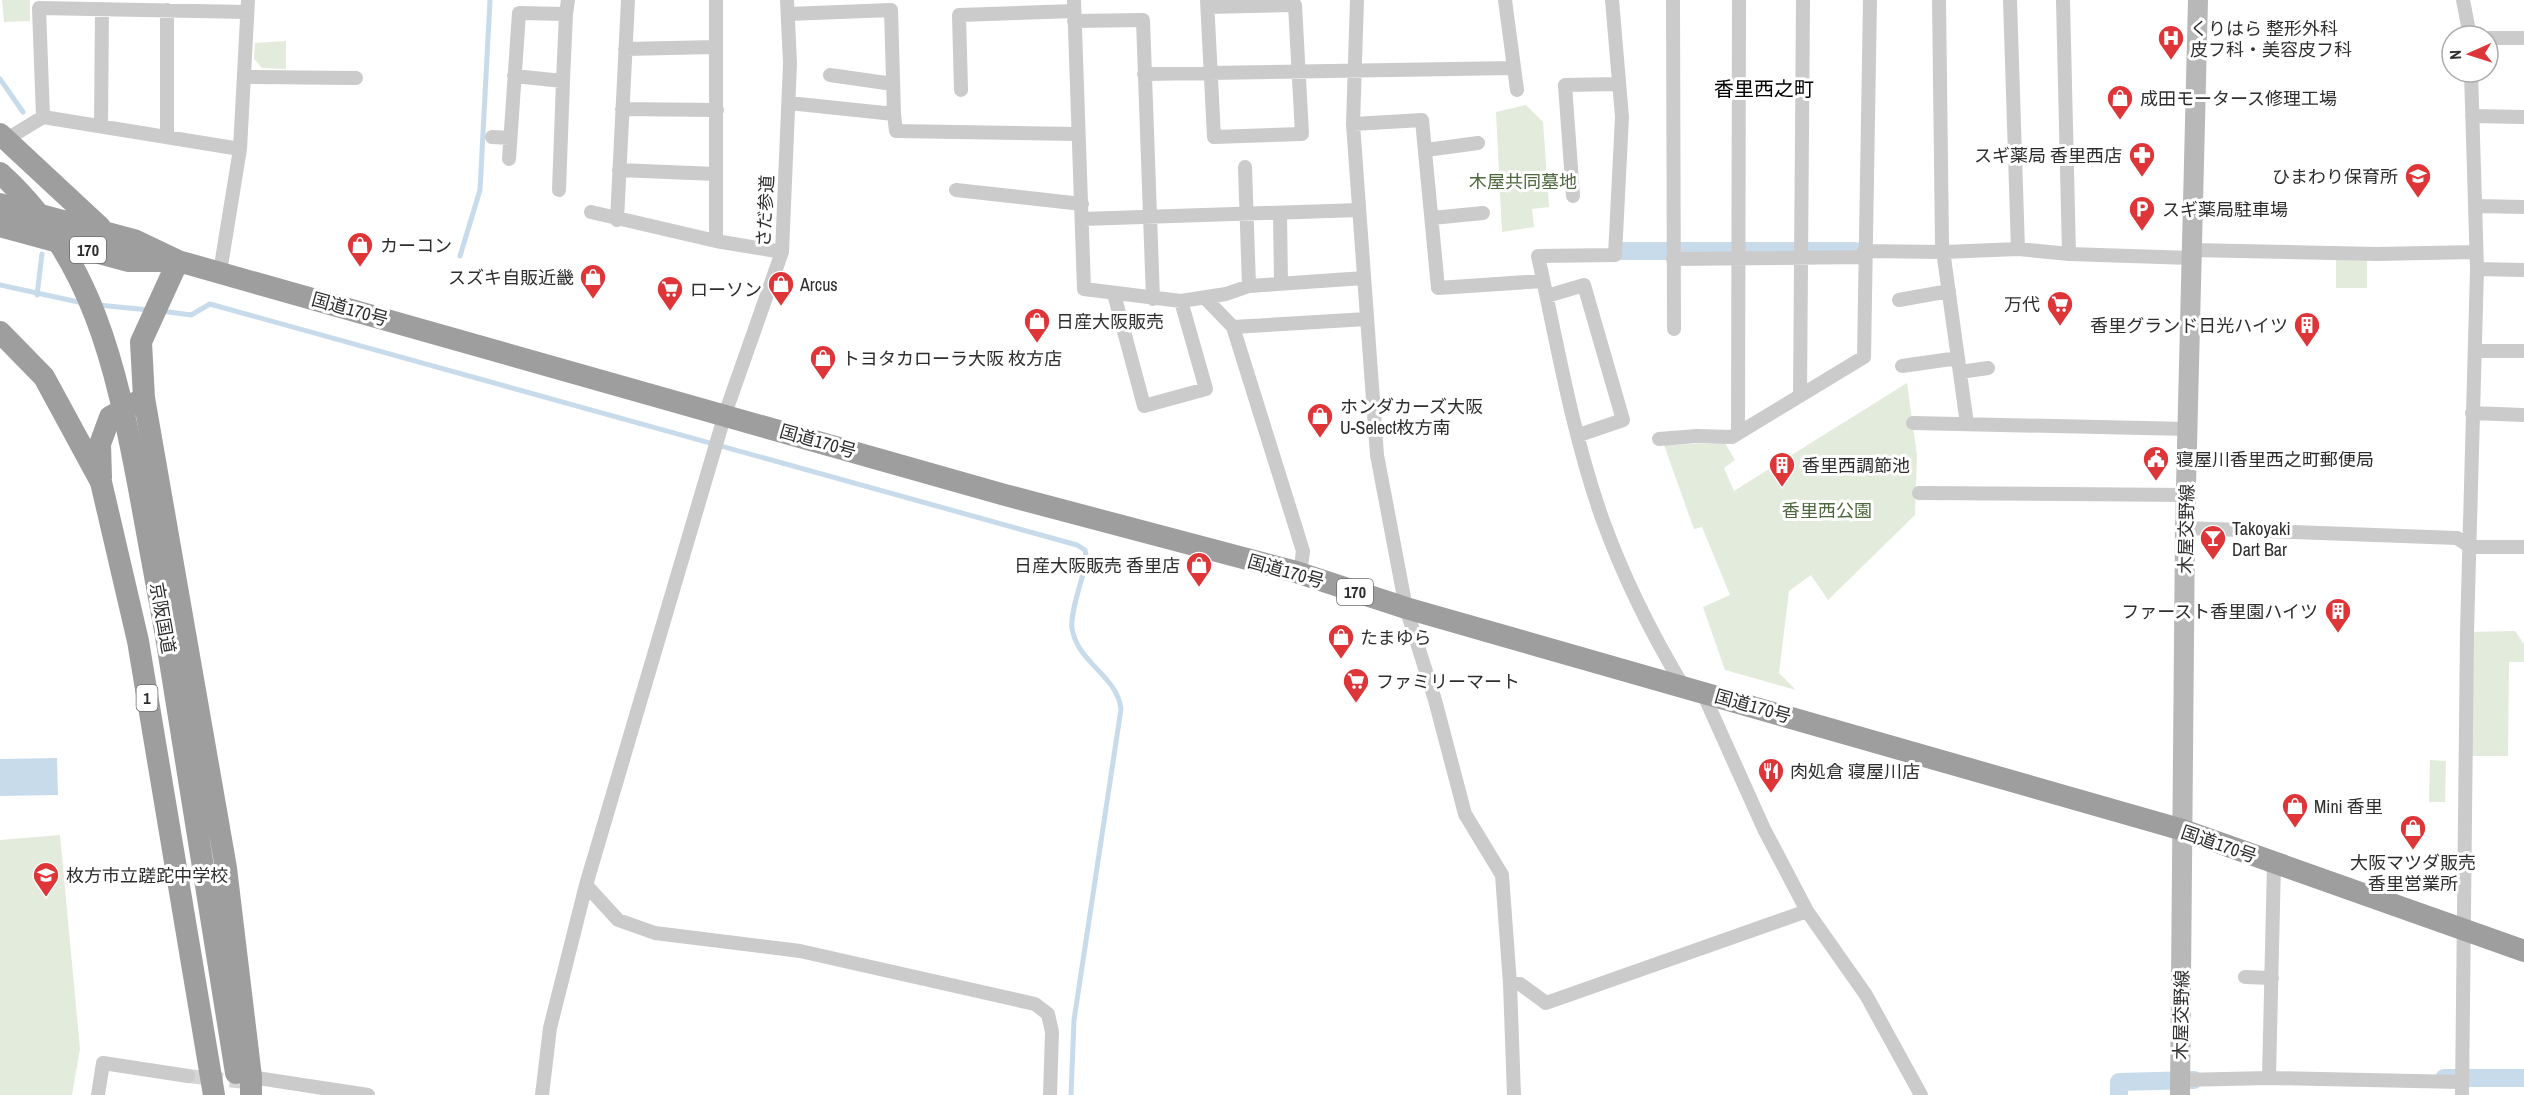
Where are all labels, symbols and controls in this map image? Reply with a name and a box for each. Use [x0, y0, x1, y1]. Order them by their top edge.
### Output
place label: くりはら 整形外科 皮フ科・美容皮フ科 [2190, 16, 2352, 62]
hospital icon: くりはら 整形外科 皮フ科・美容皮フ科 [2156, 23, 2186, 61]
north arrow [2440, 24, 2500, 84]
text: N [2444, 49, 2466, 60]
district label: 香里西之町 [1714, 75, 1814, 102]
shop icon: 成田モータース修理工場 [2105, 83, 2135, 121]
place label: 成田モータース修理工場 [2140, 86, 2337, 111]
pharmacy icon: スギ薬局 香里西店 [2127, 140, 2157, 178]
place label: スギ薬局 香里西店 [1974, 143, 2122, 168]
school or university icon: ひまわり保育所 [2403, 161, 2433, 199]
place label: ひまわり保育所 [2272, 164, 2398, 189]
park label: 木屋共同墓地 [1469, 169, 1577, 194]
street label: さだ参道 [751, 174, 779, 248]
parking icon: スギ薬局駐車場 [2127, 194, 2157, 232]
place label: スギ薬局駐車場 [2162, 197, 2288, 222]
shop icon: カーコン [345, 230, 375, 268]
place label: カーコン [380, 233, 452, 258]
road number: 170 [70, 237, 106, 263]
shop icon: スズキ自販近畿 [578, 262, 608, 300]
place label: スズキ自販近畿 [448, 265, 574, 290]
shop icon: Arcus [766, 269, 796, 307]
place label: Arcus [799, 272, 838, 297]
supermarket icon: ローソン [655, 274, 685, 312]
place label: ローソン [690, 277, 762, 302]
street label: 国道170号 [309, 286, 391, 332]
supermarket icon: 万代 [2045, 289, 2075, 327]
place label: 万代 [2004, 292, 2040, 317]
shop icon: 日産大阪販売 [1022, 306, 1052, 344]
place label: 日産大阪販売 [1056, 309, 1164, 334]
building icon: 香里グランド日光ハイツ [2292, 310, 2322, 348]
place label: 香里グランド日光ハイツ [2090, 313, 2288, 338]
shop icon: トヨタカローラ大阪 枚方店 [808, 343, 838, 381]
place label: トヨタカローラ大阪 枚方店 [842, 346, 1062, 371]
place label: ホンダカーズ大阪 U-Select枚方南 [1340, 394, 1483, 440]
shop icon: ホンダカーズ大阪 U-Select枚方南 [1305, 401, 1335, 439]
street label: 国道170号 [777, 418, 859, 464]
public building icon: 寝屋川香里西之町郵便局 [2141, 444, 2171, 482]
place label: 寝屋川香里西之町郵便局 [2176, 447, 2374, 472]
building icon: 香里西調節池 [1767, 450, 1797, 488]
place label: 香里西調節池 [1802, 453, 1910, 478]
street label: 木屋交野線 [2173, 484, 2199, 574]
park label: 香里西公園 [1782, 498, 1872, 523]
place label: Takoyaki Dart Bar [2232, 516, 2291, 562]
bar icon: Takoyaki Dart Bar [2198, 523, 2228, 561]
street label: 国道170号 [1245, 548, 1327, 594]
shop icon: 日産大阪販売 香里店 [1184, 550, 1214, 588]
place label: 日産大阪販売 香里店 [1014, 553, 1180, 578]
road number: 170 [1337, 579, 1373, 605]
street label: 京阪国道 [144, 580, 182, 656]
building icon: ファースト香里園ハイツ [2323, 596, 2353, 634]
place label: ファースト香里園ハイツ [2121, 599, 2318, 624]
shop icon: たまゆら [1326, 622, 1356, 660]
place label: たまゆら [1360, 625, 1431, 650]
supermarket icon: ファミリーマート [1341, 666, 1371, 704]
place label: ファミリーマート [1376, 669, 1520, 694]
street label: 国道170号 [1712, 683, 1794, 729]
road number: 1 [136, 685, 158, 711]
restaurant icon: 肉処倉 寝屋川店 [1756, 756, 1786, 794]
place label: 肉処倉 寝屋川店 [1790, 759, 1920, 784]
shop icon: Mini 香里 [2280, 791, 2310, 829]
place label: Mini 香里 [2314, 794, 2383, 819]
shop icon: 大阪マツダ販売 香里営業所 [2398, 813, 2428, 851]
street label: 国道170号 [2178, 819, 2260, 869]
place label: 大阪マツダ販売 香里営業所 [2350, 850, 2476, 896]
school or university icon: 枚方市立蹉跎中学校 [31, 860, 61, 898]
place label: 枚方市立蹉跎中学校 [66, 863, 228, 888]
street label: 木屋交野線 [2168, 970, 2194, 1060]

